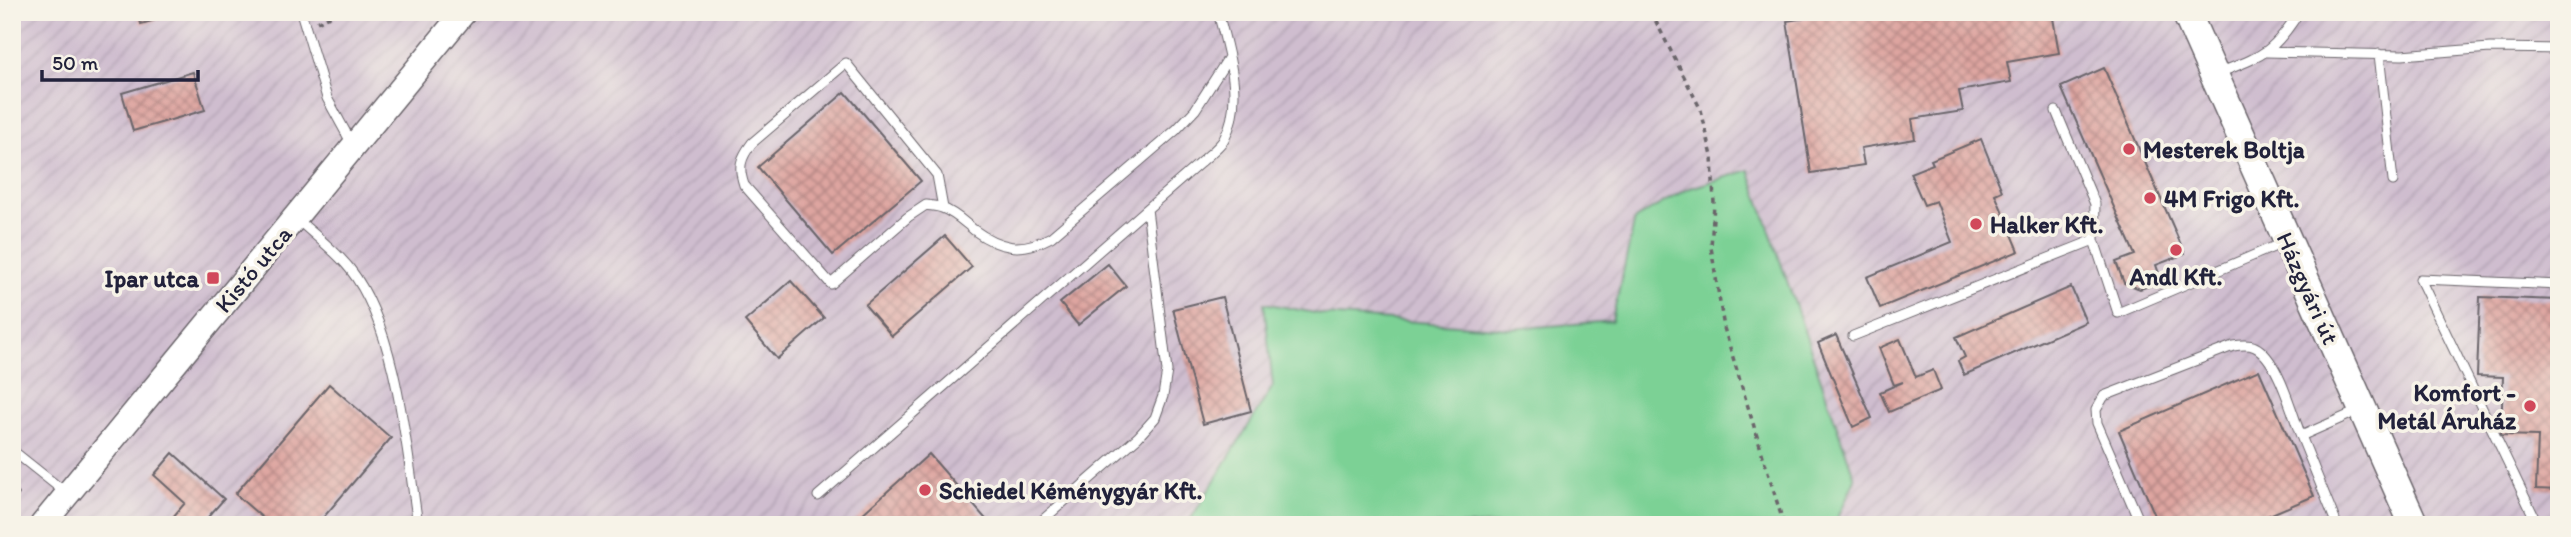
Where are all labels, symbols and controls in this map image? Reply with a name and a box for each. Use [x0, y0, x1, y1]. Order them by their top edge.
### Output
scale bar [42, 38, 198, 82]
text: 50 m [52, 50, 99, 75]
place label: Mesterek Boltja [2143, 135, 2305, 165]
marker: Mesterek Boltja [2121, 141, 2137, 157]
place label: 4M Frigo Kft. [2164, 184, 2300, 214]
marker: 4M Frigo Kft. [2142, 190, 2158, 206]
place label: Halker Kft. [1990, 210, 2103, 239]
marker: Halker Kft. [1968, 216, 1984, 232]
street label: Kistó utca [208, 219, 298, 318]
street label: Házgyári út [2270, 227, 2346, 349]
marker: Andl Kft. [2168, 242, 2184, 258]
place label: Andl Kft. [2129, 262, 2223, 291]
place label: Ipar utca [105, 264, 200, 294]
marker: Ipar utca [205, 270, 221, 286]
place label: Komfort - Metál Áruház [2377, 378, 2517, 435]
marker: Komfort - Metál Áruház [2522, 398, 2538, 414]
place label: Schiedel Kéménygyár Kft. [939, 476, 1203, 506]
marker: Schiedel Kéménygyár Kft. [917, 482, 933, 498]

